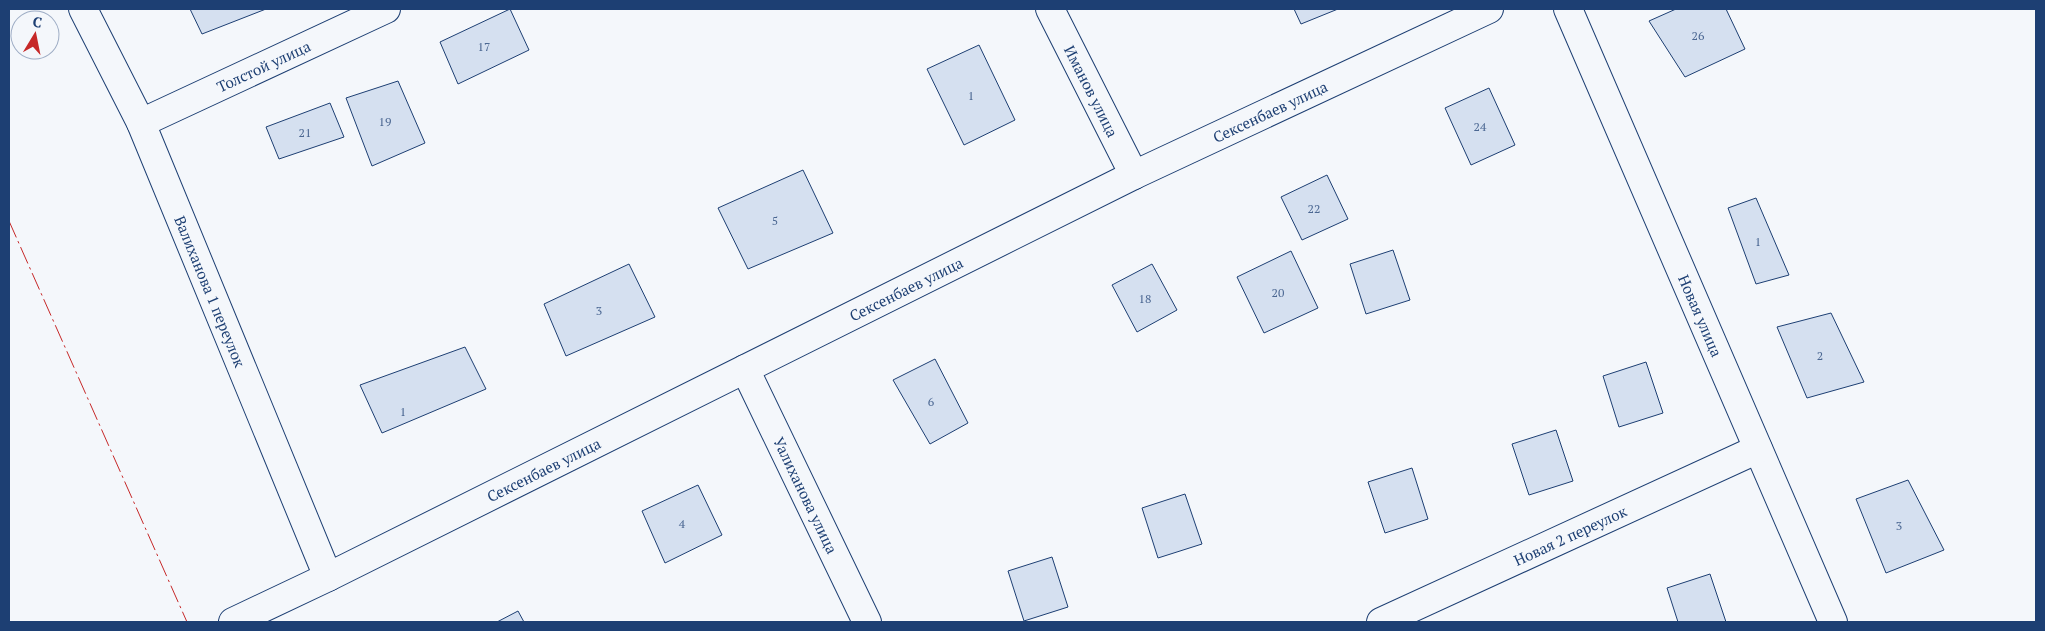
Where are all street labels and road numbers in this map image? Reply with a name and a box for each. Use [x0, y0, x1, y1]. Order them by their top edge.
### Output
street label: Толстой улица [213, 35, 314, 96]
street label: Иманов улица [1060, 42, 1123, 141]
street label: Сексенбаев улица [1209, 76, 1331, 147]
street label: Валиханова 1 переулок [170, 213, 251, 371]
street label: Сексенбаев улица [846, 252, 967, 325]
street label: Новая улица [1674, 271, 1727, 360]
street label: Сексенбаев улица [483, 433, 604, 506]
street label: Уалиханова улица [769, 433, 843, 557]
street label: Новая 2 переулок [1510, 500, 1631, 570]

